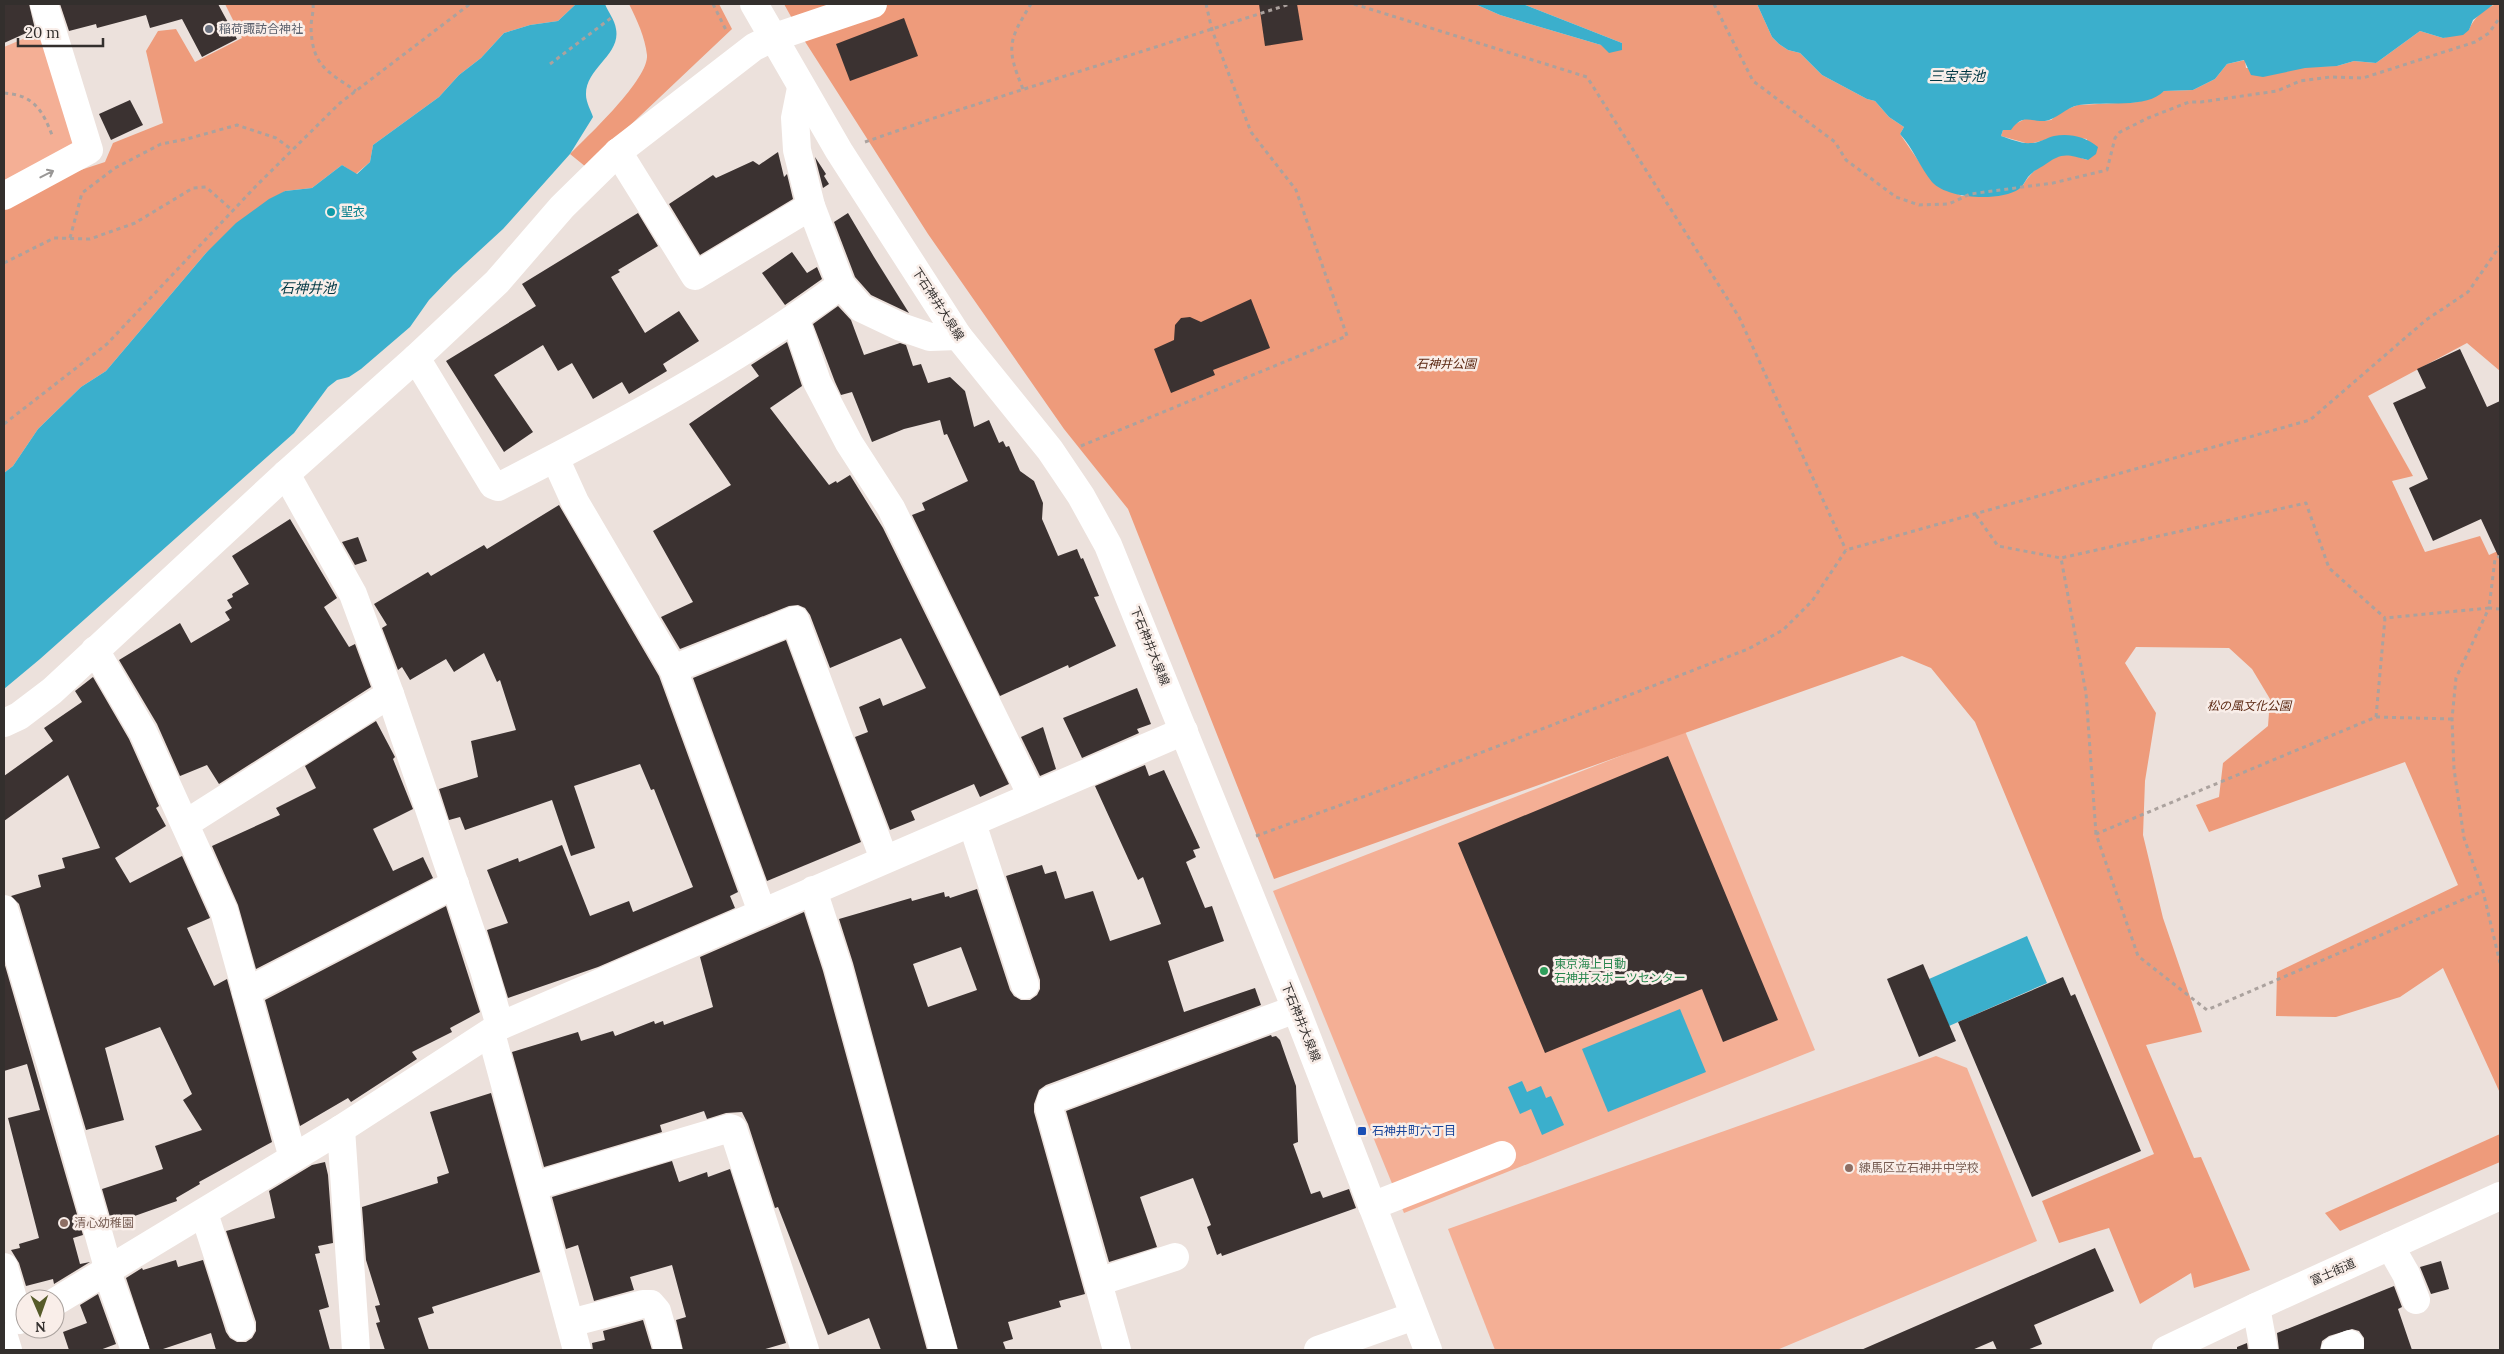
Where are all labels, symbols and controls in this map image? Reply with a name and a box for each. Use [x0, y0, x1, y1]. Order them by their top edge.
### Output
scale bar [18, 15, 102, 47]
place label: 稲荷諏訪合神社 [219, 21, 303, 36]
text: 20 m [25, 23, 60, 42]
marker: 稲荷諏訪合神社 [203, 23, 215, 35]
water label: 三宝寺池 [1929, 67, 1987, 85]
one-way arrow [39, 168, 54, 178]
place label: 聖衣 [341, 204, 365, 219]
marker: 聖衣 [325, 206, 337, 218]
street label: 下石神井大泉線 [909, 264, 968, 343]
water label: 石神井池 [280, 279, 338, 297]
park label: 石神井公園 [1416, 356, 1478, 371]
street label: 下石神井大泉線 [1128, 604, 1173, 688]
park label: 松の風文化公園 [2207, 698, 2293, 713]
place label: 東京海上日動 石神井スポーツセンター [1554, 956, 1686, 985]
marker: 東京海上日動 石神井スポーツセンター [1538, 965, 1550, 977]
street label: 下石神井大泉線 [1279, 980, 1324, 1064]
place label: 石神井町六丁目 [1372, 1123, 1456, 1138]
marker: 石神井町六丁目 [1356, 1125, 1368, 1137]
place label: 練馬区立石神井中学校 [1859, 1160, 1979, 1175]
marker: 練馬区立石神井中学校 [1843, 1162, 1855, 1174]
place label: 清心幼稚園 [74, 1215, 134, 1230]
marker: 清心幼稚園 [58, 1217, 70, 1229]
street label: 富士街道 [2308, 1255, 2358, 1288]
north arrow [15, 1289, 65, 1339]
text: N [35, 1318, 46, 1336]

